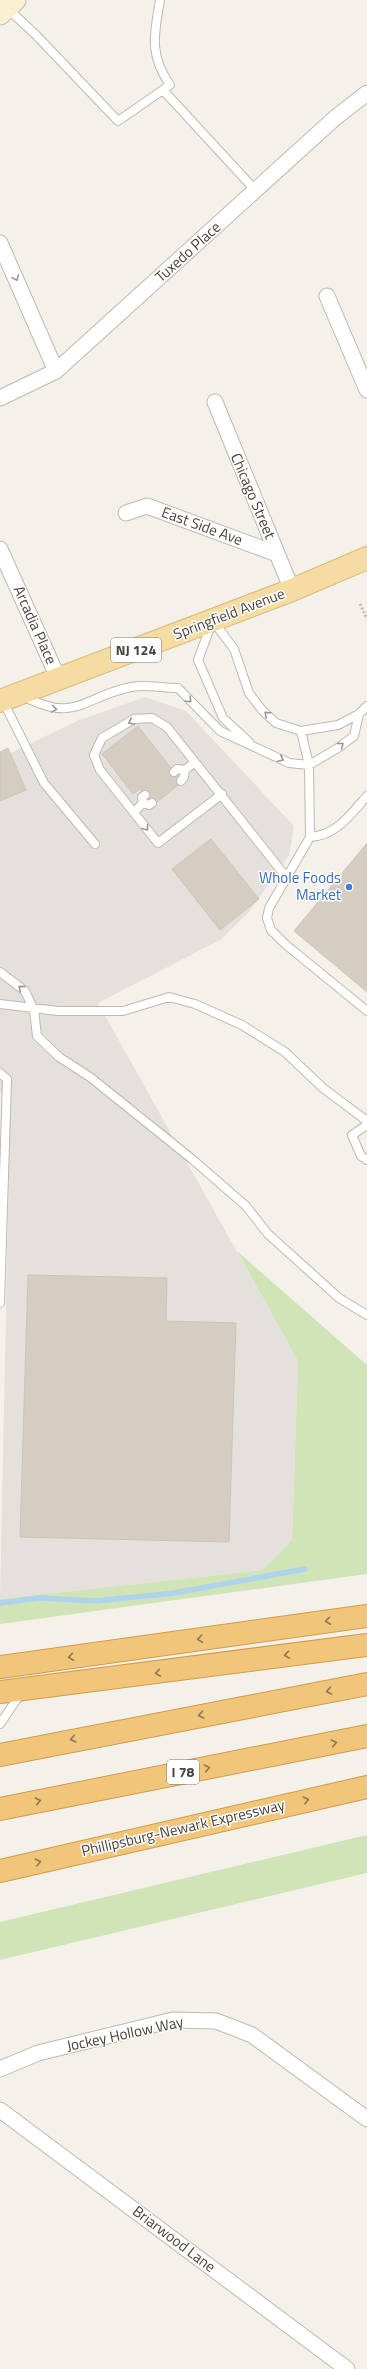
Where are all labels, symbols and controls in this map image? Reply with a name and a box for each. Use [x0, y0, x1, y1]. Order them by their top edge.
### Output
street label: Tuxedo Place [150, 216, 226, 288]
one-way arrow [11, 275, 19, 282]
street label: Chicago Street [225, 449, 282, 543]
street label: East Side Ave [158, 500, 246, 551]
street label: Arcadia Place [8, 582, 63, 668]
street label: Springfield Avenue [170, 582, 288, 645]
road number: NJ 124 [111, 638, 161, 662]
one-way arrow [184, 695, 192, 703]
one-way arrow [51, 704, 57, 712]
one-way arrow [264, 712, 272, 719]
one-way arrow [128, 717, 135, 725]
one-way arrow [337, 743, 344, 750]
one-way arrow [276, 754, 284, 762]
one-way arrow [142, 823, 149, 830]
place label: Whole Foods Market [259, 866, 342, 906]
marker: Whole Foods Market [344, 882, 354, 892]
one-way arrow [18, 986, 25, 993]
one-way arrow [325, 1616, 331, 1625]
one-way arrow [197, 1634, 203, 1643]
one-way arrow [284, 1650, 290, 1659]
one-way arrow [68, 1652, 74, 1661]
one-way arrow [155, 1668, 161, 1677]
one-way arrow [326, 1686, 332, 1694]
one-way arrow [198, 1710, 204, 1719]
one-way arrow [70, 1735, 76, 1743]
one-way arrow [331, 1739, 338, 1747]
road number: I 78 [167, 1760, 199, 1784]
one-way arrow [204, 1764, 210, 1772]
street label: Phillipsburg-Newark Expressway [79, 1793, 287, 1862]
one-way arrow [303, 1796, 309, 1804]
one-way arrow [35, 1798, 41, 1806]
one-way arrow [35, 1859, 41, 1867]
street label: Jockey Hollow Way [64, 2010, 185, 2057]
street label: Briarwood Lane [128, 2200, 221, 2278]

